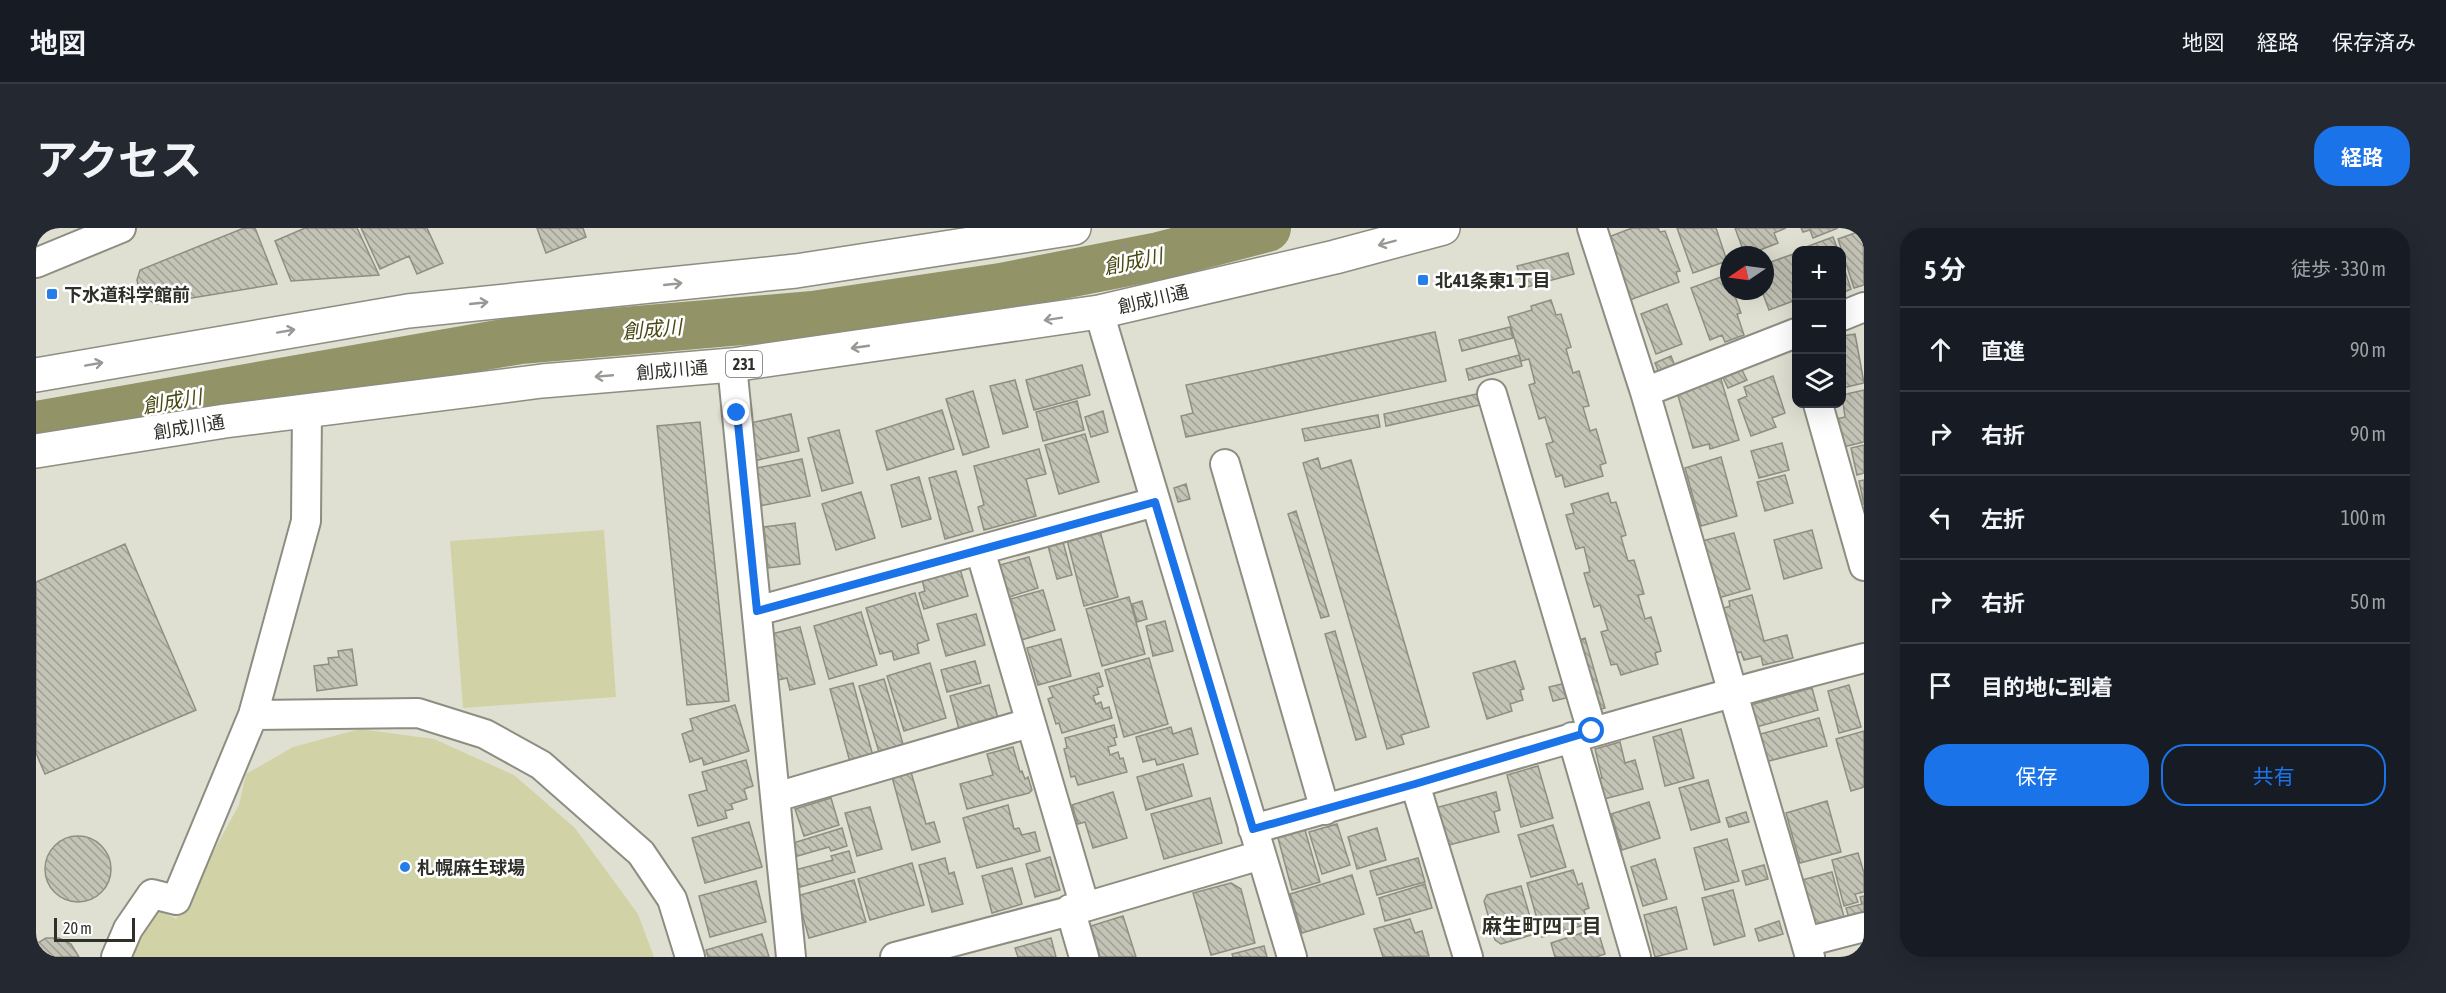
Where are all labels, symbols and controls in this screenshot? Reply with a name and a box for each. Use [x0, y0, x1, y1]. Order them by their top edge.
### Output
text: 地図 [30, 27, 86, 59]
text: 地図 [2182, 30, 2224, 54]
text: 経路 [2257, 30, 2299, 54]
text: 保存済み [2332, 30, 2416, 54]
button: 経路 [2314, 126, 2410, 186]
text: アクセス [36, 136, 202, 184]
one-way arrow [1378, 238, 1397, 250]
water label: 創成川 [1101, 243, 1167, 278]
north arrow [1720, 246, 1774, 300]
map controls [1792, 246, 1846, 408]
button: + [1792, 246, 1846, 300]
text: 5 分 [1924, 255, 1966, 285]
text: 徒歩 · 330 m [2291, 257, 2386, 280]
place label: 北41条東1丁目 [1435, 270, 1550, 291]
marker: 北41条東1丁目 [1416, 273, 1430, 287]
one-way arrow [662, 278, 682, 289]
street label: 創成川通 [1116, 281, 1190, 317]
place label: 下水道科学館前 [64, 284, 190, 305]
marker: 下水道科学館前 [45, 287, 59, 301]
one-way arrow [468, 298, 488, 309]
button: − [1792, 300, 1846, 354]
one-way arrow [1044, 313, 1064, 324]
water label: 創成川 [621, 315, 685, 343]
one-way arrow [275, 326, 295, 337]
icon: ahead [1924, 333, 1957, 366]
text: 直進 [1981, 338, 2025, 364]
text: 90 m [2350, 338, 2386, 361]
one-way arrow [851, 342, 871, 353]
road number: 231 [726, 351, 762, 377]
button: layers [1792, 354, 1846, 408]
street label: 創成川通 [635, 356, 709, 384]
one-way arrow [83, 358, 103, 369]
one-way arrow [595, 371, 615, 382]
water label: 創成川 [140, 384, 206, 418]
route end [723, 399, 749, 425]
street label: 創成川通 [152, 411, 226, 443]
icon: right [1924, 417, 1957, 450]
text: 右折 [1981, 422, 2025, 448]
text: 90 m [2350, 422, 2386, 445]
icon: left [1924, 501, 1957, 534]
text: 左折 [1981, 506, 2025, 532]
text: 100 m [2341, 506, 2386, 529]
icon: right [1924, 585, 1957, 618]
text: 右折 [1981, 590, 2025, 616]
text: 50 m [2350, 590, 2386, 613]
icon: arrive [1924, 669, 1957, 702]
text: 目的地に到着 [1981, 674, 2113, 700]
route start [1578, 717, 1604, 743]
button: 保存 [1924, 744, 2149, 806]
button: 共有 [2161, 744, 2386, 806]
place label: 札幌麻生球場 [417, 857, 525, 878]
marker: 札幌麻生球場 [398, 860, 412, 874]
district label: 麻生町四丁目 [1482, 914, 1602, 937]
scale bar [54, 915, 135, 942]
text: 20 m [63, 919, 92, 937]

